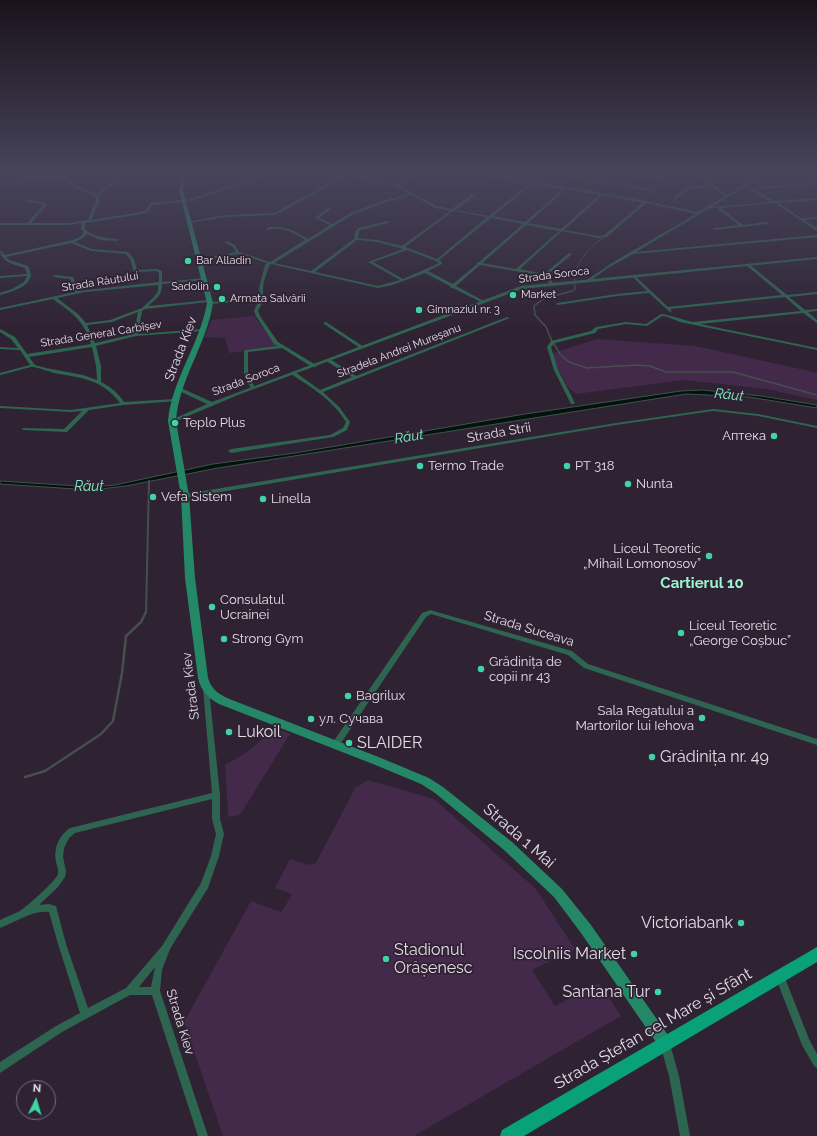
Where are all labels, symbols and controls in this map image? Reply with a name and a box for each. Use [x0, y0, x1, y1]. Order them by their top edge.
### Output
place label: Bar Alladin [196, 254, 251, 268]
marker: Bar Alladin [183, 256, 193, 266]
street label: Strada Soroca [518, 264, 590, 286]
street label: Strada Răutului [61, 269, 139, 295]
place label: Sadolin [171, 280, 209, 294]
marker: Sadolin [212, 282, 222, 292]
place label: Market [521, 288, 556, 302]
marker: Market [508, 290, 518, 300]
place label: Armata Salvării [230, 292, 306, 306]
marker: Armata Salvării [217, 294, 227, 304]
place label: Gimnaziul nr. 3 [427, 303, 500, 317]
marker: Gimnaziul nr. 3 [414, 305, 424, 315]
street label: Strada Kiev [162, 315, 200, 383]
street label: Strada General Carbîșev [39, 318, 163, 350]
street label: Stradela Andrei Mureșanu [335, 321, 463, 381]
street label: Strada Soroca [210, 361, 282, 399]
water label: Răut [714, 385, 744, 405]
place label: Teplo Plus [183, 415, 245, 431]
marker: Teplo Plus [170, 418, 180, 428]
street label: Strada Strîi [466, 420, 532, 446]
water label: Răut [393, 426, 425, 448]
place label: Аптека [722, 428, 766, 444]
marker: Аптека [769, 431, 779, 441]
place label: Termo Trade [428, 458, 504, 474]
place label: PT 318 [575, 458, 615, 474]
marker: Termo Trade [415, 461, 425, 471]
marker: PT 318 [562, 461, 572, 471]
place label: Nunta [636, 476, 673, 492]
water label: Răut [74, 479, 104, 495]
marker: Nunta [623, 479, 633, 489]
place label: Vefa Sistem [161, 489, 232, 505]
place label: Linella [271, 491, 311, 507]
marker: Vefa Sistem [148, 492, 158, 502]
marker: Linella [258, 494, 268, 504]
place label: Liceul Teoretic „Mihail Lomonosov” [583, 541, 701, 572]
marker: Liceul Teoretic „Mihail Lomonosov” [704, 551, 714, 561]
district label: Cartierul 10 [660, 574, 744, 592]
place label: Consulatul Ucrainei [220, 592, 284, 623]
marker: Consulatul Ucrainei [207, 602, 217, 612]
street label: Strada Suceava [482, 608, 576, 650]
place label: Liceul Teoretic „George Coșbuc” [689, 618, 791, 649]
marker: Liceul Teoretic „George Coșbuc” [676, 628, 686, 638]
place label: Strong Gym [232, 631, 303, 647]
marker: Strong Gym [219, 634, 229, 644]
street label: Strada Kiev [179, 651, 203, 721]
place label: Grădinița de copii nr 43 [489, 654, 562, 685]
marker: Grădinița de copii nr 43 [476, 664, 486, 674]
place label: Bagrilux [356, 688, 405, 704]
marker: Bagrilux [343, 691, 353, 701]
place label: Sala Regatului a Martorilor lui Iehova [575, 703, 694, 734]
place label: ул. Сучава [319, 711, 383, 727]
marker: Sala Regatului a Martorilor lui Iehova [697, 713, 707, 723]
marker: ул. Сучава [306, 714, 316, 724]
place label: Lukoil [237, 722, 281, 742]
marker: Lukoil [224, 727, 234, 737]
place label: SLAIDER [357, 733, 422, 753]
marker: SLAIDER [344, 738, 354, 748]
place label: Grădinița nr. 49 [660, 747, 769, 767]
marker: Grădinița nr. 49 [647, 752, 657, 762]
street label: Strada 1 Mai [479, 800, 559, 872]
place label: Victoriabank [641, 913, 733, 933]
marker: Victoriabank [736, 918, 746, 928]
place label: Stadionul Orășenesc [394, 940, 473, 978]
place label: Iscolniis Market [513, 944, 626, 964]
marker: Iscolniis Market [629, 949, 639, 959]
marker: Stadionul Orășenesc [381, 954, 391, 964]
street label: Strada Ștefan cel Mare și Sfânt [551, 964, 755, 1094]
place label: Santana Tur [563, 982, 650, 1002]
street label: Strada Kiev [163, 987, 197, 1057]
marker: Santana Tur [653, 987, 663, 997]
north arrow [16, 1080, 56, 1120]
text: N [32, 1082, 42, 1095]

